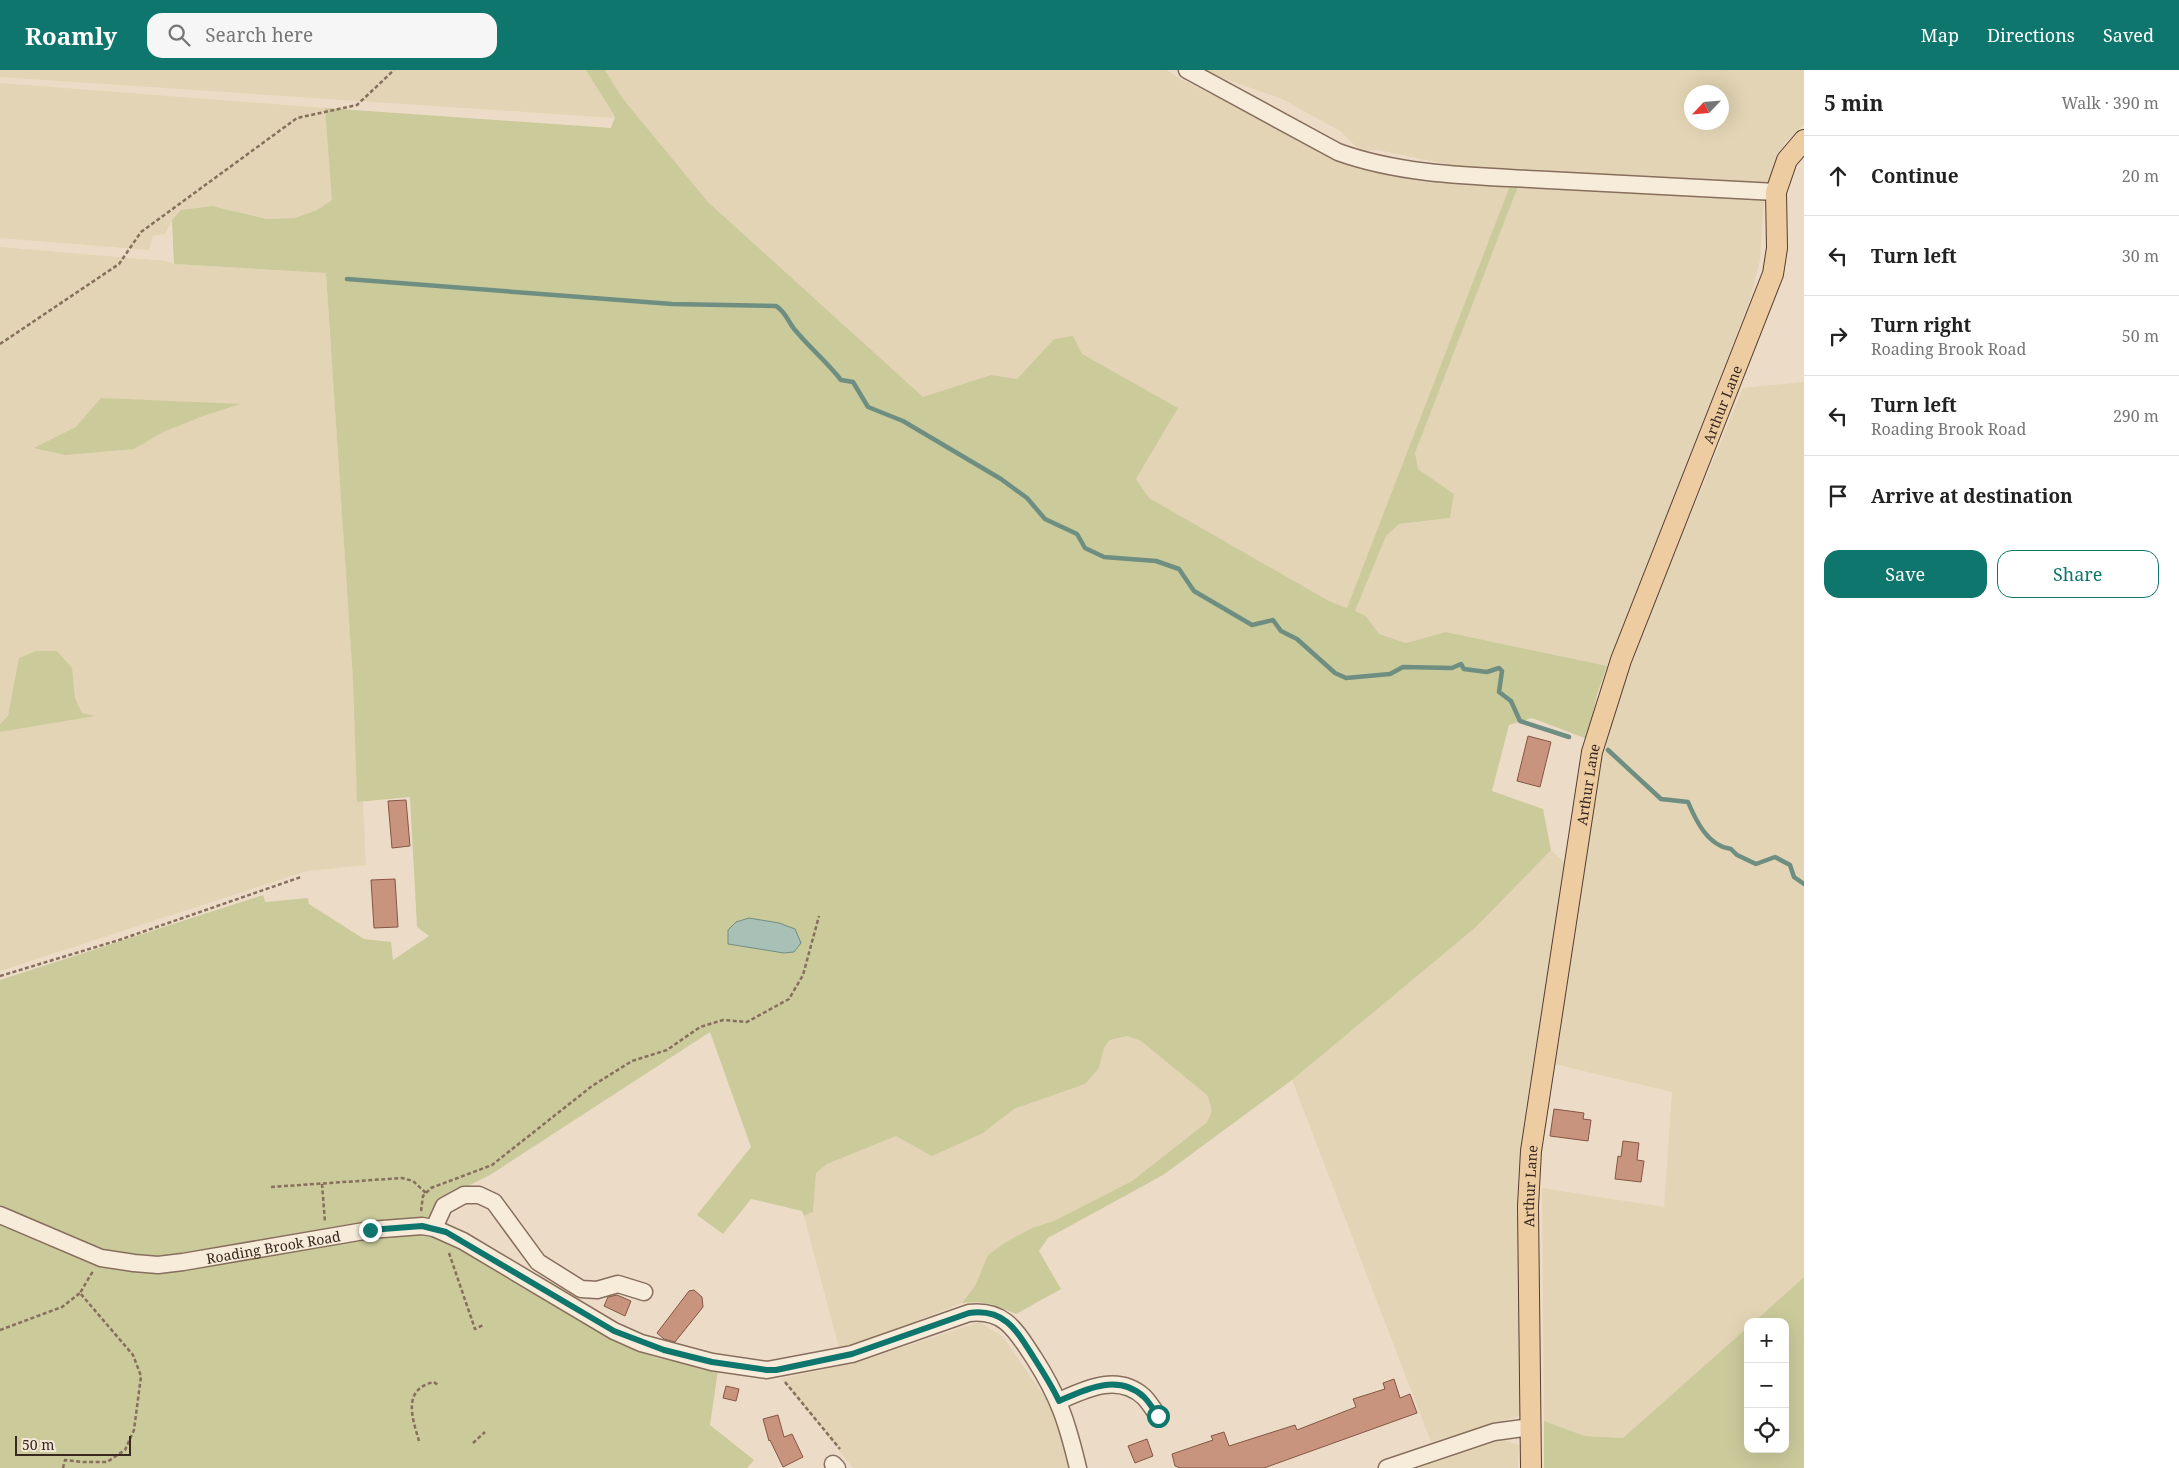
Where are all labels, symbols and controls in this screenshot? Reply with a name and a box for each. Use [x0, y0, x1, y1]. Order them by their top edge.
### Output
search box [147, 13, 497, 58]
text: Roamly [25, 19, 117, 52]
icon: search [165, 21, 193, 49]
text: Search here [205, 22, 313, 48]
text: Map [1921, 23, 1959, 47]
text: Directions [1987, 23, 2075, 47]
text: Saved [2103, 23, 2154, 47]
north arrow [1684, 85, 1729, 130]
text: 5 min [1824, 89, 1883, 117]
text: Walk · 390 m [2062, 92, 2159, 114]
icon: ahead [1824, 162, 1852, 190]
text: Continue [1871, 163, 1959, 189]
text: 20 m [2122, 165, 2159, 187]
icon: left [1824, 242, 1852, 270]
text: Turn left [1871, 243, 1957, 269]
text: 30 m [2122, 245, 2159, 267]
text: Turn right [1871, 312, 1971, 338]
icon: right [1824, 322, 1852, 350]
text: 50 m [2122, 325, 2159, 347]
text: Roading Brook Road [1871, 338, 2026, 360]
street label: Arthur Lane [1698, 362, 1746, 446]
text: Turn left [1871, 392, 1957, 418]
icon: left [1824, 402, 1852, 430]
text: 290 m [2113, 405, 2159, 427]
text: Roading Brook Road [1871, 418, 2026, 440]
icon: arrive [1824, 482, 1852, 510]
text: Arrive at destination [1871, 483, 2073, 509]
button: Save [1824, 550, 1987, 598]
button: Share [1997, 550, 2159, 598]
street label: Arthur Lane [1571, 741, 1604, 827]
street label: Arthur Lane [1518, 1143, 1541, 1227]
route end [359, 1219, 382, 1242]
street label: Roading Brook Road [205, 1226, 342, 1267]
map controls [1744, 1318, 1789, 1453]
button: + [1744, 1318, 1789, 1363]
button: − [1744, 1363, 1789, 1408]
route start [1147, 1405, 1170, 1428]
button: locate [1744, 1408, 1789, 1453]
scale bar [15, 1433, 131, 1456]
text: 50 m [22, 1435, 55, 1454]

